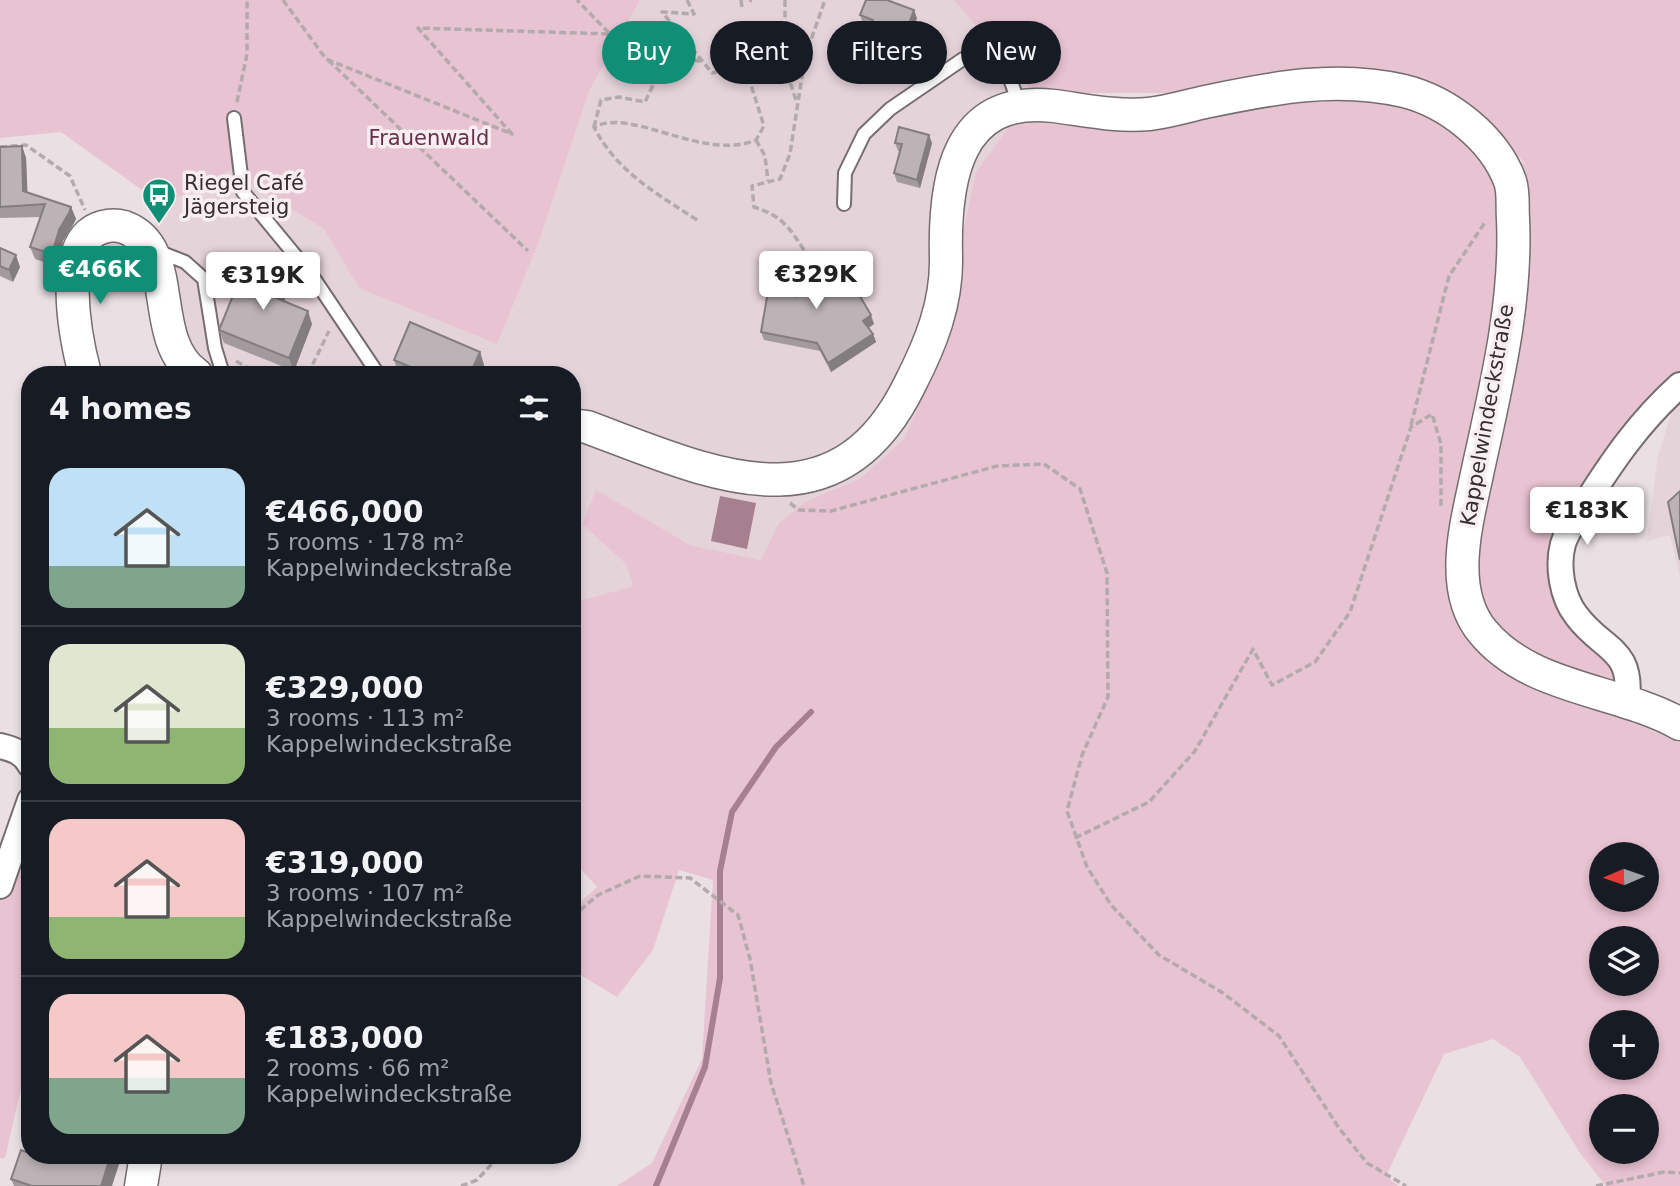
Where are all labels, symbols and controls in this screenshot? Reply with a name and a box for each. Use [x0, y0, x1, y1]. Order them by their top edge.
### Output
chip: Buy [602, 21, 696, 84]
chip: Rent [710, 21, 813, 84]
chip: Filters [827, 21, 947, 84]
chip: New [961, 21, 1061, 84]
park label: Frauenwald [369, 126, 489, 150]
place label: Riegel Café Jägersteig [182, 171, 304, 219]
bus stop icon: Riegel Café Jägersteig [140, 176, 178, 225]
pin: €466K [51, 246, 149, 306]
pin: €319K [214, 252, 312, 312]
pin: €329K [767, 252, 865, 311]
text: €466K [59, 256, 141, 282]
text: €329K [775, 261, 857, 287]
text: €319K [222, 262, 304, 288]
street label: Kappelwindeckstraße [1456, 302, 1518, 528]
icon: filters [515, 389, 553, 427]
text: 4 homes [49, 391, 192, 426]
pin: €183K [1538, 488, 1636, 547]
text: €466,000 [266, 494, 424, 529]
icon: home [105, 496, 189, 580]
text: €183K [1546, 497, 1628, 523]
text: 5 rooms · 178 m² [266, 529, 464, 555]
text: Kappelwindeckstraße [266, 555, 512, 581]
text: €329,000 [266, 670, 424, 705]
icon: home [105, 672, 189, 756]
text: 3 rooms · 113 m² [266, 705, 464, 731]
text: Kappelwindeckstraße [266, 731, 512, 757]
north arrow [1589, 842, 1659, 912]
map controls [1589, 842, 1659, 1164]
text: €319,000 [266, 845, 424, 880]
icon: home [105, 847, 189, 931]
text: 3 rooms · 107 m² [266, 880, 464, 906]
text: Kappelwindeckstraße [266, 906, 512, 932]
button: layers [1589, 926, 1659, 996]
button: + [1589, 1010, 1659, 1080]
text: €183,000 [266, 1020, 424, 1055]
icon: home [105, 1022, 189, 1106]
text: 2 rooms · 66 m² [266, 1055, 450, 1081]
text: Kappelwindeckstraße [266, 1081, 512, 1107]
button: − [1589, 1094, 1659, 1164]

